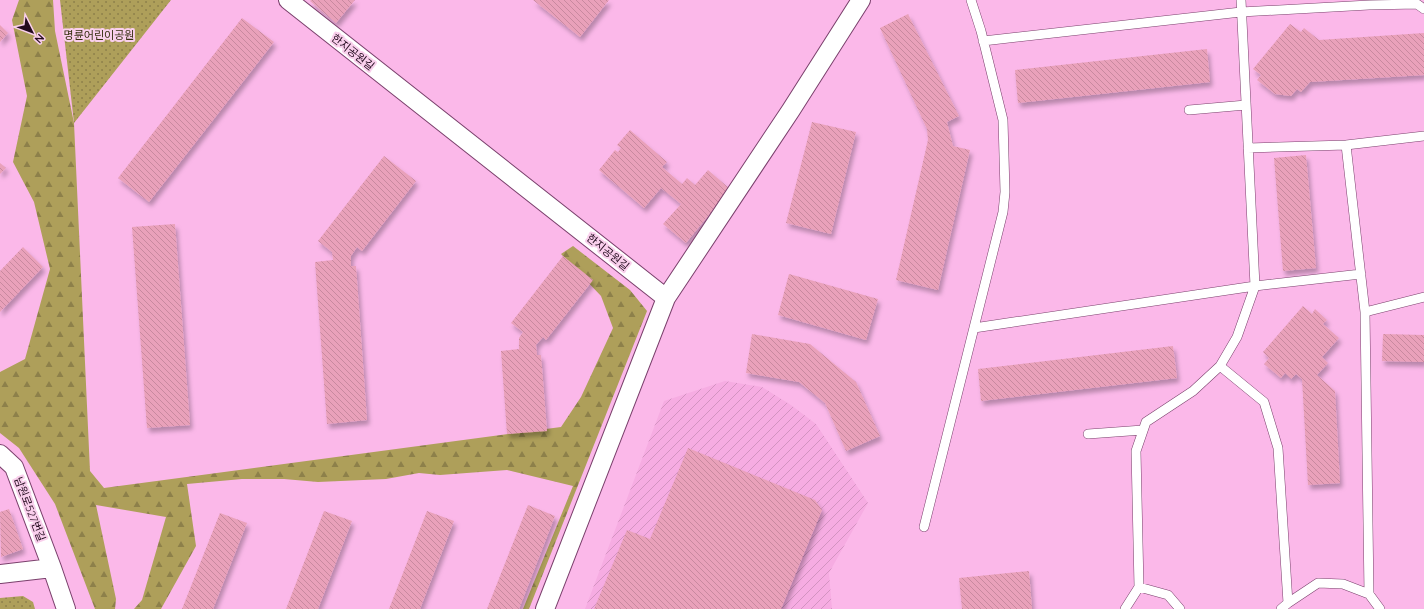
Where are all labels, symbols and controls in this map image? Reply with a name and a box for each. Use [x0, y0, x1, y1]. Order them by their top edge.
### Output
north arrow [12, 12, 52, 52]
park label: 명륜어린이공원 [64, 28, 134, 42]
text: N [32, 31, 47, 46]
street label: 한지공원길 [329, 31, 377, 73]
street label: 한지공원길 [584, 231, 632, 273]
street label: 남원로527번길 [11, 475, 49, 543]

